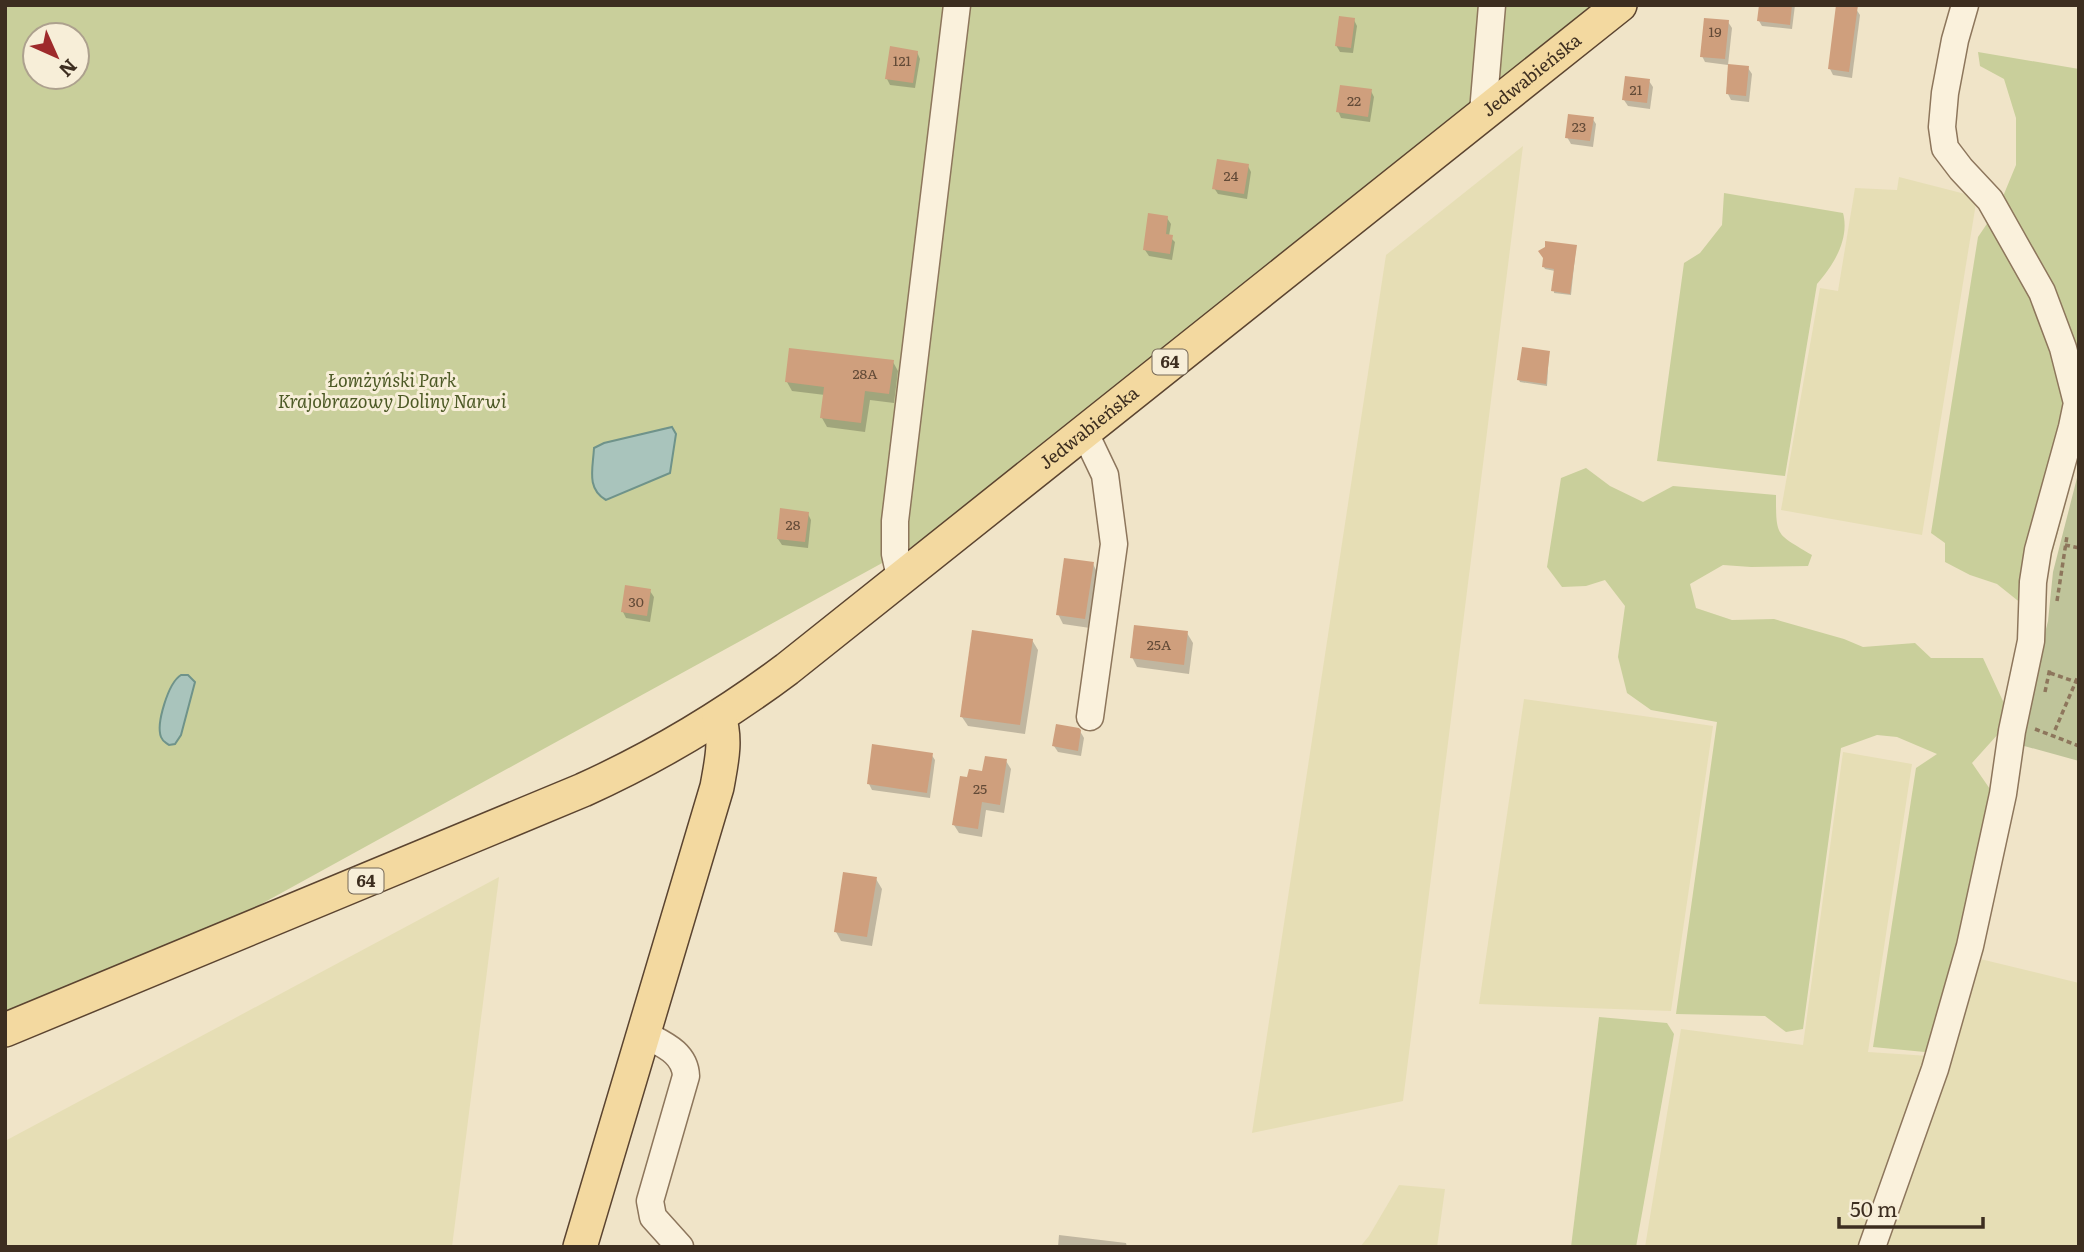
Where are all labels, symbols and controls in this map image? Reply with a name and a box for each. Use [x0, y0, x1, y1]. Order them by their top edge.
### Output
north arrow [21, 21, 91, 91]
house number: 19 [1708, 21, 1722, 41]
street label: Jedwabieńska [1475, 26, 1587, 122]
house number: 121 [893, 50, 912, 70]
text: N [53, 53, 84, 84]
house number: 21 [1630, 79, 1643, 99]
house number: 22 [1347, 90, 1361, 110]
house number: 23 [1572, 116, 1586, 136]
house number: 24 [1224, 165, 1239, 185]
road number: 64 [1152, 350, 1188, 374]
house number: 28A [852, 363, 878, 383]
park label: Łomżyński Park Krajobrazowy Doliny Narwi [278, 366, 507, 414]
street label: Jedwabieńska [1033, 379, 1144, 475]
house number: 28 [786, 514, 801, 534]
house number: 30 [628, 591, 644, 611]
house number: 25A [1147, 634, 1172, 654]
house number: 25 [973, 778, 987, 798]
road number: 64 [348, 868, 384, 894]
scale bar [1839, 1186, 1982, 1230]
text: 50 m [1850, 1192, 1897, 1223]

